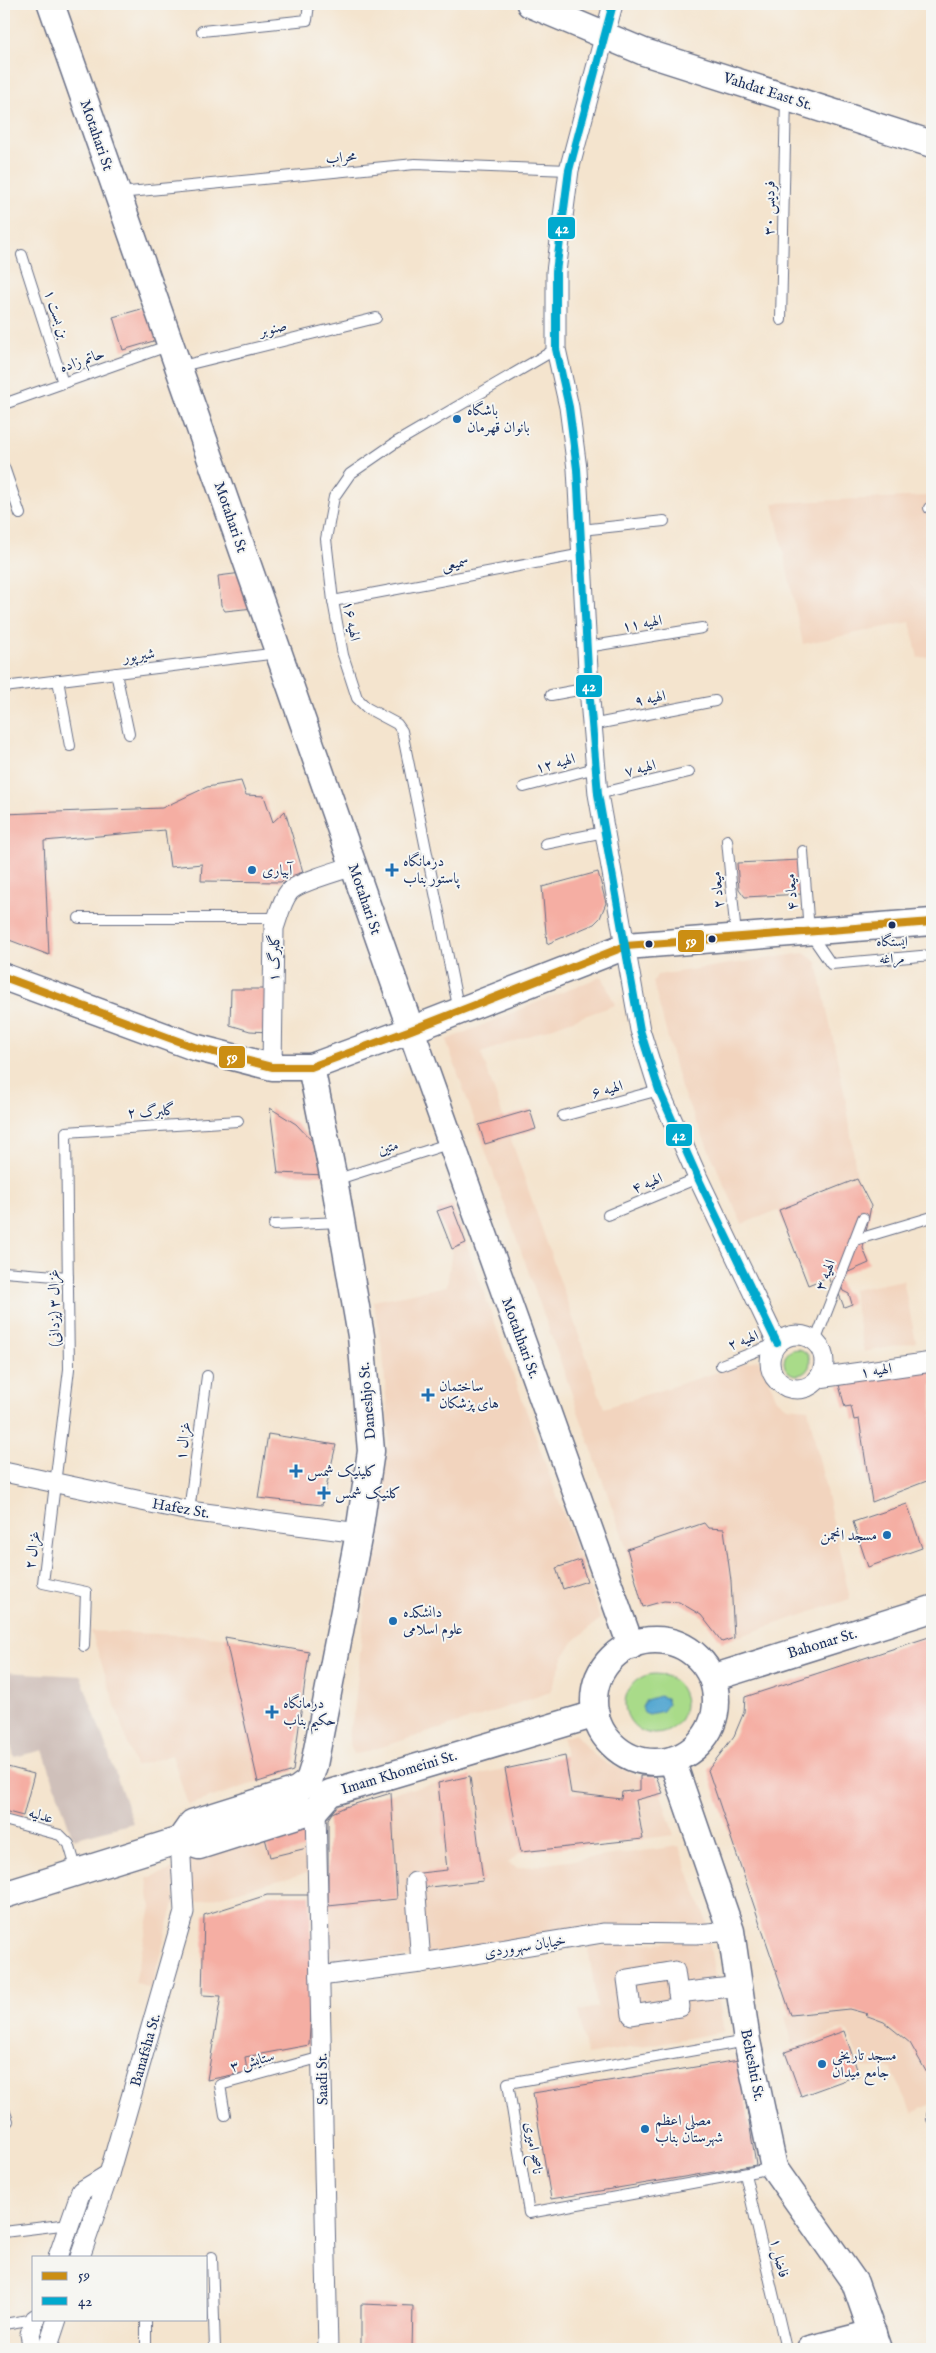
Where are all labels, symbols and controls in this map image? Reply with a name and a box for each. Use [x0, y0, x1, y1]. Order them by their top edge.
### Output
street label: Vahdat East St. [720, 68, 815, 115]
street label: Motahari St [76, 97, 118, 173]
street label: محراب [324, 146, 358, 169]
street label: فردیس ۳۰ [760, 180, 779, 236]
line badge: 42 [547, 216, 576, 240]
text: 42 [555, 220, 569, 238]
street label: بن بست ۱ [40, 287, 73, 341]
street label: صنوبر [255, 316, 289, 342]
street label: حاتم زاده [57, 344, 108, 380]
place label: باشگاه بانوان قهرمان [467, 400, 530, 437]
marker: باشگاه بانوان قهرمان [451, 413, 463, 425]
street label: Motahari St [210, 479, 252, 555]
street label: سمیعی [440, 552, 471, 576]
street label: الهیه ۱۶ [338, 599, 365, 643]
street label: الهیه ۱۱ [621, 611, 664, 636]
street label: شیرپور [120, 644, 156, 668]
line badge: 42 [575, 674, 603, 698]
text: 42 [582, 678, 596, 696]
street label: الهیه ۹ [633, 686, 667, 711]
street label: الهیه ۱۲ [533, 749, 577, 778]
street label: الهیه ۷ [622, 755, 658, 782]
place label: درمانگاه پاستور بناب [403, 851, 461, 889]
place label: آبیاری [262, 861, 294, 880]
street label: Motahari St [344, 861, 386, 937]
marker: درمانگاه پاستور بناب [385, 863, 399, 877]
marker: آبیاری [246, 864, 258, 876]
street label: میعاد ۲ [706, 871, 729, 909]
street label: میعاد ۴ [781, 873, 802, 911]
marker: ایستگاه مراغه [887, 920, 897, 930]
line badge: 59 [677, 929, 705, 953]
place label: ایستگاه مراغه [876, 932, 908, 968]
text: 59 [685, 933, 697, 951]
street label: گلبرگ ۱ [265, 934, 284, 982]
unlabelled marker [707, 934, 717, 944]
unlabelled marker [644, 939, 654, 949]
line badge: 59 [218, 1045, 246, 1069]
text: 59 [226, 1049, 238, 1067]
street label: الهیه ۶ [589, 1076, 625, 1103]
street label: گلبرگ ۲ [127, 1100, 176, 1123]
line badge: 42 [665, 1123, 693, 1147]
text: 42 [672, 1127, 686, 1145]
street label: متین [375, 1135, 401, 1160]
street label: الهیه ۴ [629, 1169, 665, 1198]
street label: الهیه ۳ [811, 1257, 840, 1293]
street label: غزال ۳ (یزدانی) [44, 1269, 66, 1347]
street label: Motahhari St. [497, 1295, 544, 1381]
street label: الهیه ۲ [725, 1326, 761, 1355]
street label: الهیه ۱ [859, 1359, 893, 1382]
street label: Daneshjo St. [355, 1361, 380, 1440]
place label: ساختمان های پزشکان [439, 1377, 499, 1413]
marker: ساختمان های پزشکان [421, 1388, 435, 1402]
street label: غزال ۱ [172, 1421, 196, 1462]
place label: کلینیک شمس [307, 1462, 377, 1481]
marker: کلینیک شمس [289, 1464, 303, 1478]
place label: کلنیک شمس [335, 1484, 401, 1503]
marker: کلنیک شمس [317, 1486, 331, 1500]
street label: Hafez St. [151, 1494, 211, 1523]
place label: مسجد انجمن [820, 1526, 877, 1545]
marker: مسجد انجمن [881, 1529, 893, 1541]
street label: غزال ۲ [20, 1530, 46, 1571]
place label: دانشکده علوم اسلامی [403, 1603, 463, 1642]
marker: دانشکده علوم اسلامی [387, 1615, 399, 1627]
street label: Bahonar St. [785, 1624, 859, 1663]
place label: درمانگاه حکیم بناب [283, 1693, 336, 1735]
marker: درمانگاه حکیم بناب [265, 1705, 279, 1719]
street label: Imam Khomeini St. [339, 1746, 459, 1799]
street label: عدلیه [26, 1803, 56, 1828]
street label: خیابان سهروردی [483, 1931, 567, 1962]
street label: Banafsha St. [126, 2011, 165, 2089]
street label: Beheshti St. [736, 2027, 769, 2103]
street label: ستایش ۳ [228, 2046, 277, 2077]
place label: مسجد تاریخی جامع میدان [832, 2046, 897, 2086]
street label: Saadi St. [313, 2053, 332, 2105]
marker: مسجد تاریخی جامع میدان [816, 2058, 828, 2070]
place label: مصلی اعظم شهرستان بناب [655, 2111, 723, 2147]
street label: ناصح امیری [516, 2121, 547, 2176]
marker: مصلی اعظم شهرستان بناب [639, 2123, 651, 2135]
street label: فاضل ۱ [765, 2236, 793, 2280]
legend [32, 2256, 208, 2320]
text: 59 [78, 2266, 90, 2285]
text: 42 [78, 2292, 92, 2311]

